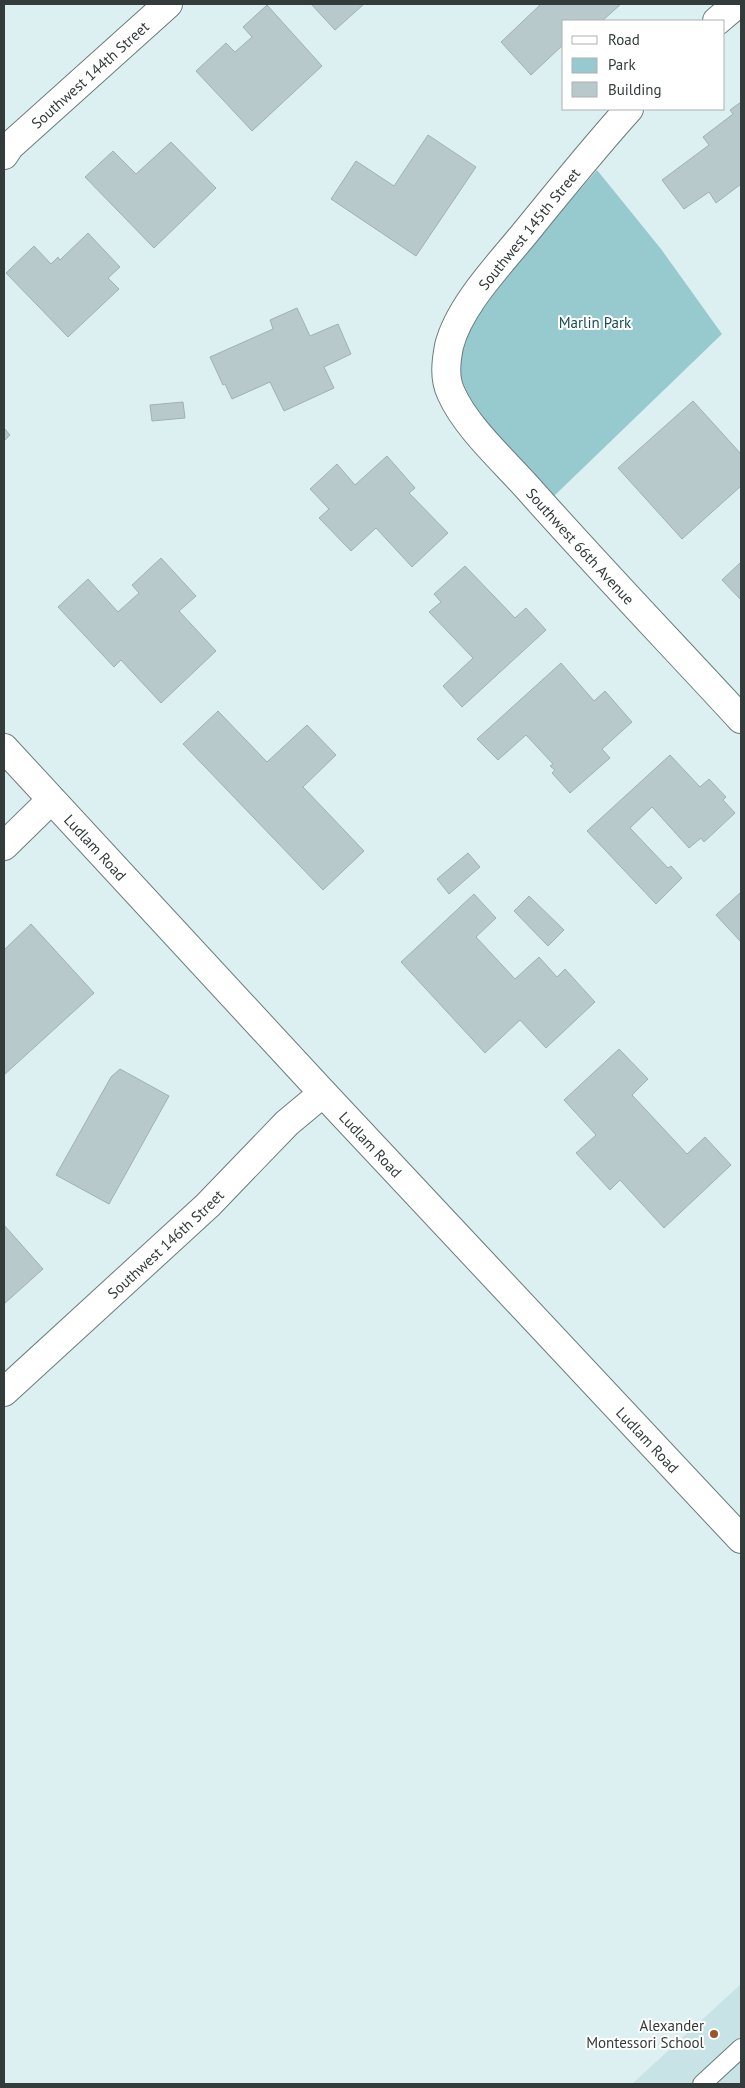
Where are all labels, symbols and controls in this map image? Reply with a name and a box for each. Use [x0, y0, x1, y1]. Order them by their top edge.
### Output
street label: Southwest 144th Street [27, 17, 152, 132]
legend [562, 20, 725, 110]
text: Road [608, 30, 640, 49]
text: Park [608, 55, 636, 74]
text: Building [608, 80, 662, 99]
street label: Southwest 145th Street [474, 164, 584, 294]
park label: Marlin Park [559, 313, 632, 332]
street label: Southwest 66th Avenue [523, 484, 639, 608]
street label: Ludlam Road [60, 810, 131, 884]
street label: Ludlam Road [335, 1107, 406, 1181]
street label: Southwest 146th Street [103, 1185, 227, 1302]
street label: Ludlam Road [612, 1403, 683, 1477]
place label: Alexander Montessori School [586, 2016, 705, 2052]
marker: Alexander Montessori School [708, 2028, 720, 2040]

